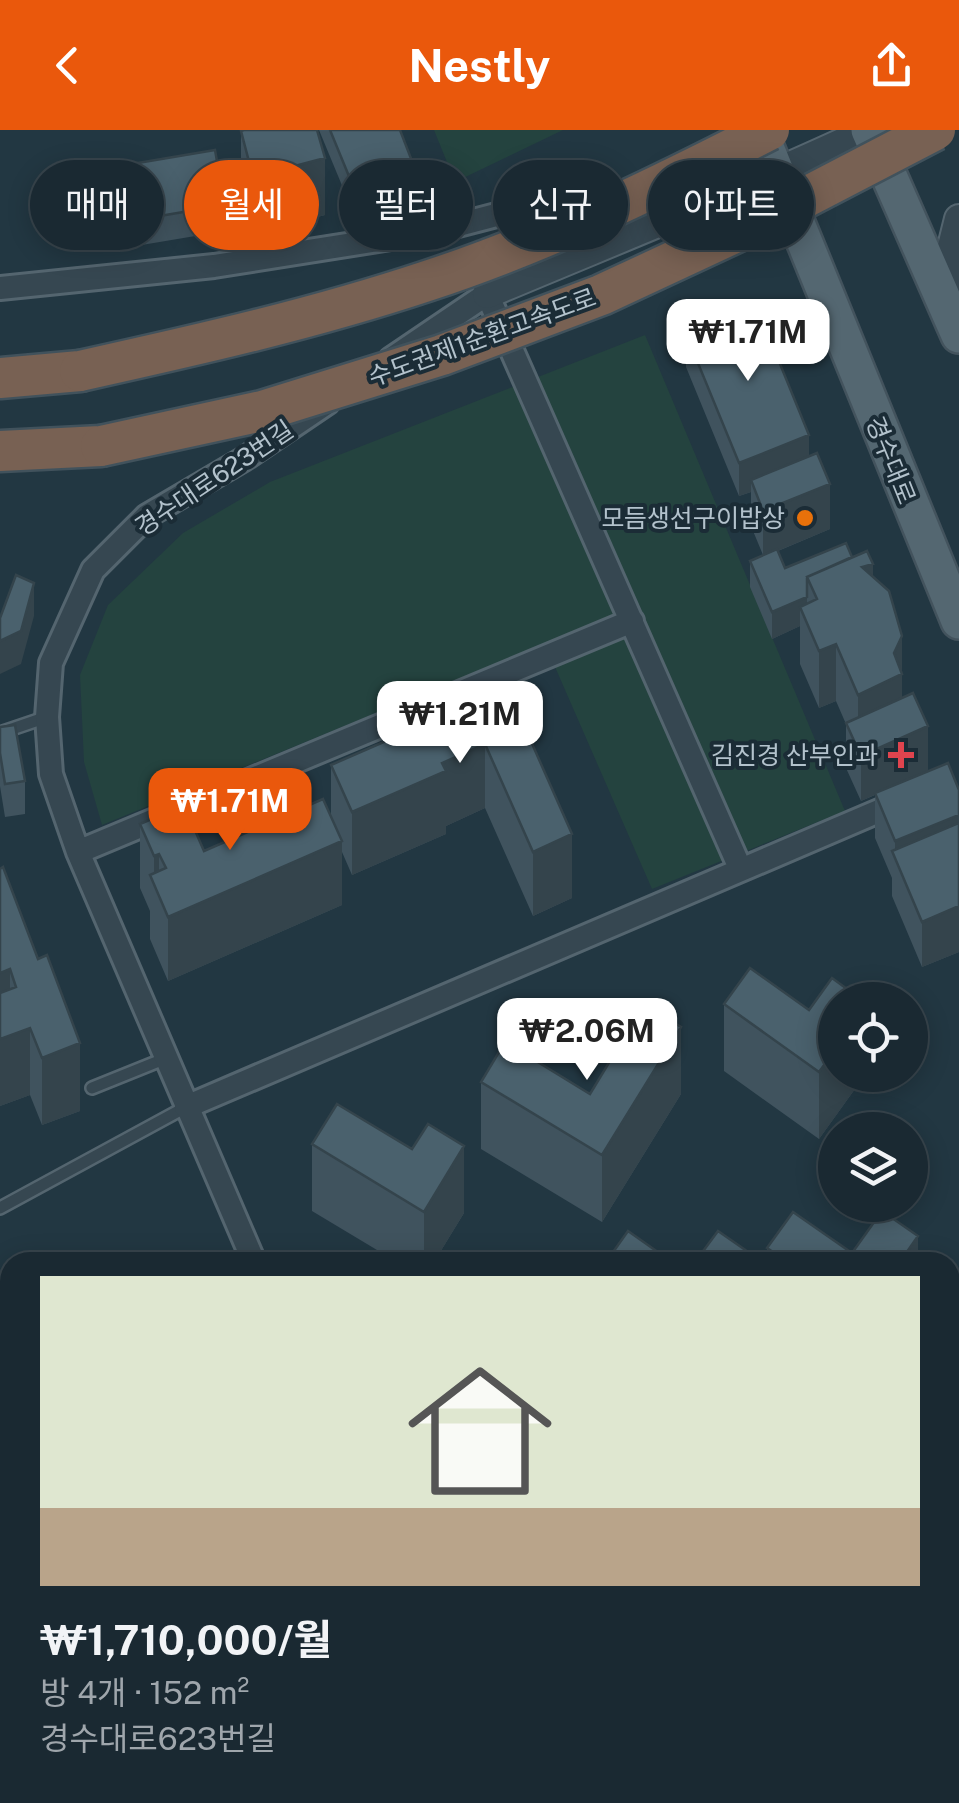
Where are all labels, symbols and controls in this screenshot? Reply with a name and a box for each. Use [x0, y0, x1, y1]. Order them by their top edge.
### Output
icon: back [40, 38, 95, 93]
icon: share [864, 38, 919, 93]
text: Nestly [409, 39, 550, 92]
chip: 매매 [30, 160, 164, 250]
chip: 월세 [184, 160, 319, 250]
chip: 필터 [339, 160, 473, 250]
chip: 신규 [493, 160, 628, 250]
chip: 아파트 [648, 160, 814, 250]
street label: 수도권제1순환고속도로 [364, 282, 600, 392]
pin: ₩1.71M [667, 299, 829, 384]
text: ₩1.71M [689, 313, 807, 350]
street label: 경수대로 [860, 412, 922, 508]
street label: 경수대로623번길 [129, 414, 299, 542]
place label: 모듬생선구이밥상 [601, 503, 785, 533]
marker: 모듬생선구이밥상 [794, 507, 816, 529]
pin: ₩1.21M [379, 681, 541, 766]
text: ₩1.21M [399, 695, 521, 732]
place label: 김진경 산부인과 [711, 740, 878, 770]
marker: 김진경 산부인과 [888, 742, 914, 768]
pin: ₩1.71M [149, 768, 311, 853]
text: ₩1.71M [171, 782, 289, 819]
map controls [818, 982, 928, 1222]
button: locate [818, 982, 928, 1092]
pin: ₩2.06M [506, 998, 668, 1083]
text: ₩2.06M [519, 1012, 655, 1049]
button: layers [818, 1112, 928, 1222]
icon: home [390, 1341, 570, 1521]
text: ₩1,710,000/월 [40, 1615, 332, 1664]
text: 방 4개 · 152 m² [40, 1674, 249, 1711]
text: 경수대로623번길 [40, 1720, 276, 1757]

